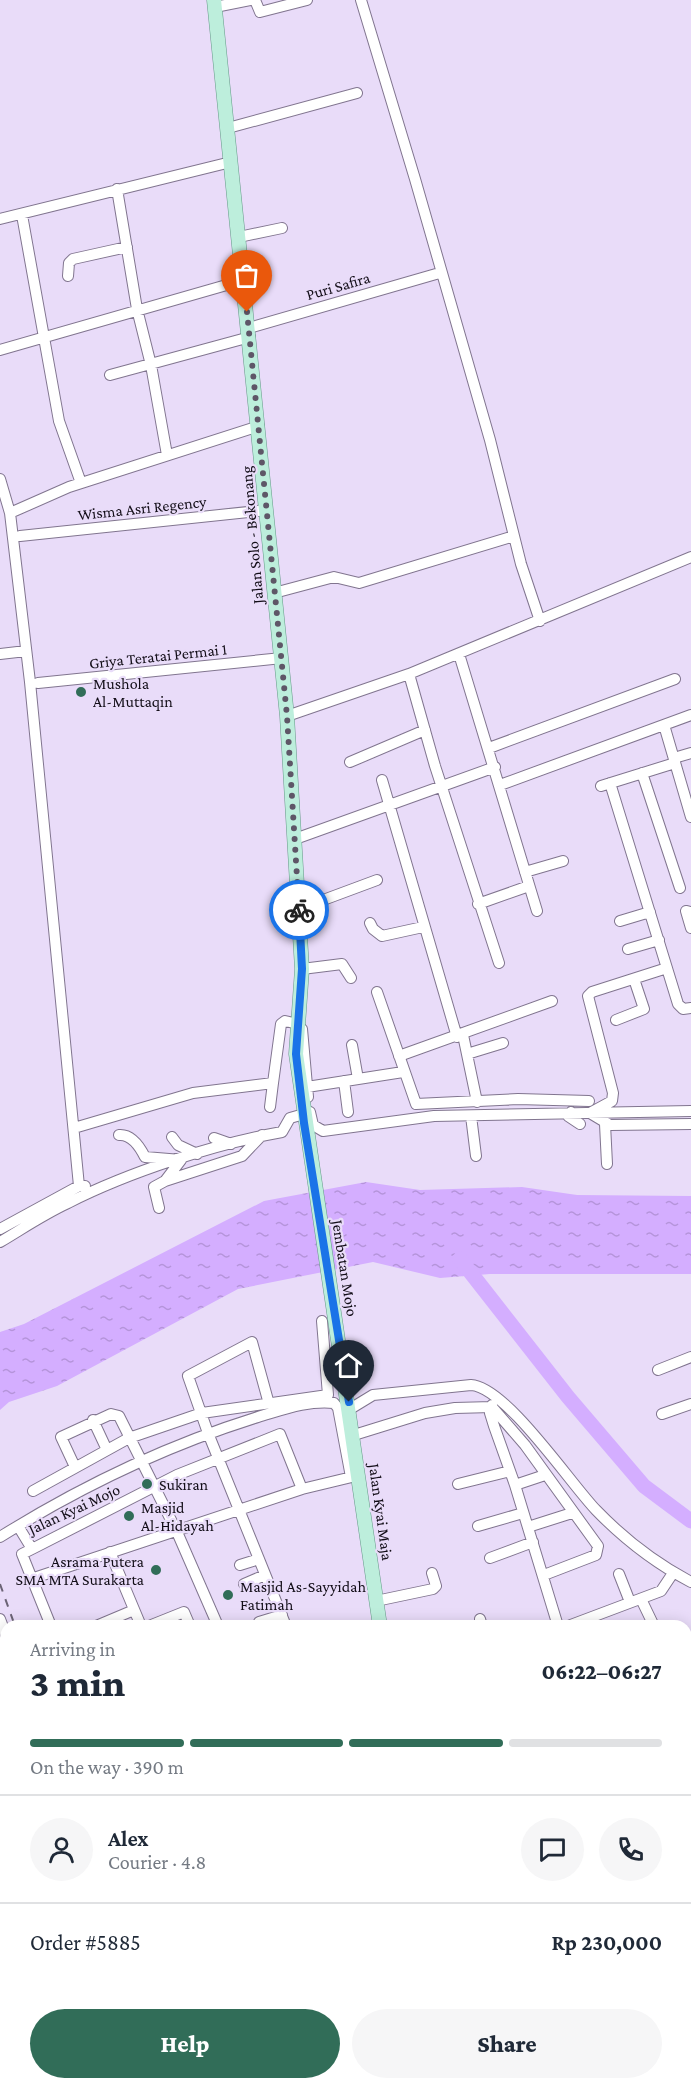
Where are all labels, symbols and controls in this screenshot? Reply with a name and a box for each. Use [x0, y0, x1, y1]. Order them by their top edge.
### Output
pin [221, 250, 272, 312]
icon: bag [230, 259, 263, 292]
street label: Puri Safira [304, 269, 372, 303]
street label: Jalan Solo - Bekonang [237, 465, 268, 607]
street label: Wisma Asri Regency [77, 493, 208, 524]
street label: Griya Teratai Permai 1 [88, 640, 228, 673]
place label: Mushola Al-Muttaqin [93, 675, 173, 711]
marker: Mushola Al-Muttaqin [74, 685, 88, 699]
courier [269, 880, 329, 940]
icon: bike [283, 894, 316, 927]
street label: Jembatan Mojo [328, 1217, 361, 1318]
pin [323, 1340, 374, 1402]
icon: home [332, 1349, 365, 1382]
street label: Jalan Kyai Maja [365, 1460, 396, 1562]
place label: Sukiran [159, 1476, 209, 1493]
marker: Sukiran [140, 1477, 154, 1491]
street label: Jalan Kyai Mojo [24, 1480, 123, 1539]
place label: Masjid Al-Hidayah [141, 1499, 214, 1535]
marker: Masjid Al-Hidayah [122, 1509, 136, 1523]
place label: Asrama Putera SMA MTA Surakarta [16, 1553, 145, 1588]
marker: Asrama Putera SMA MTA Surakarta [149, 1563, 163, 1577]
place label: Masjid As-Sayyidah Fatimah [240, 1578, 366, 1613]
marker: Masjid As-Sayyidah Fatimah [221, 1588, 235, 1602]
text: Arriving in [30, 1638, 115, 1660]
text: 06:22–06:27 [542, 1659, 662, 1684]
text: 3 min [30, 1661, 125, 1704]
text: On the way · 390 m [30, 1756, 184, 1778]
button: person [30, 1818, 93, 1881]
button: chat [521, 1818, 584, 1881]
button: phone [599, 1818, 662, 1881]
text: Alex [108, 1826, 149, 1851]
text: Courier · 4.8 [108, 1851, 206, 1873]
text: Order #5885 [30, 1930, 141, 1955]
text: Rp 230,000 [551, 1930, 662, 1955]
button: Help [30, 2009, 340, 2078]
button: Share [352, 2009, 662, 2078]

